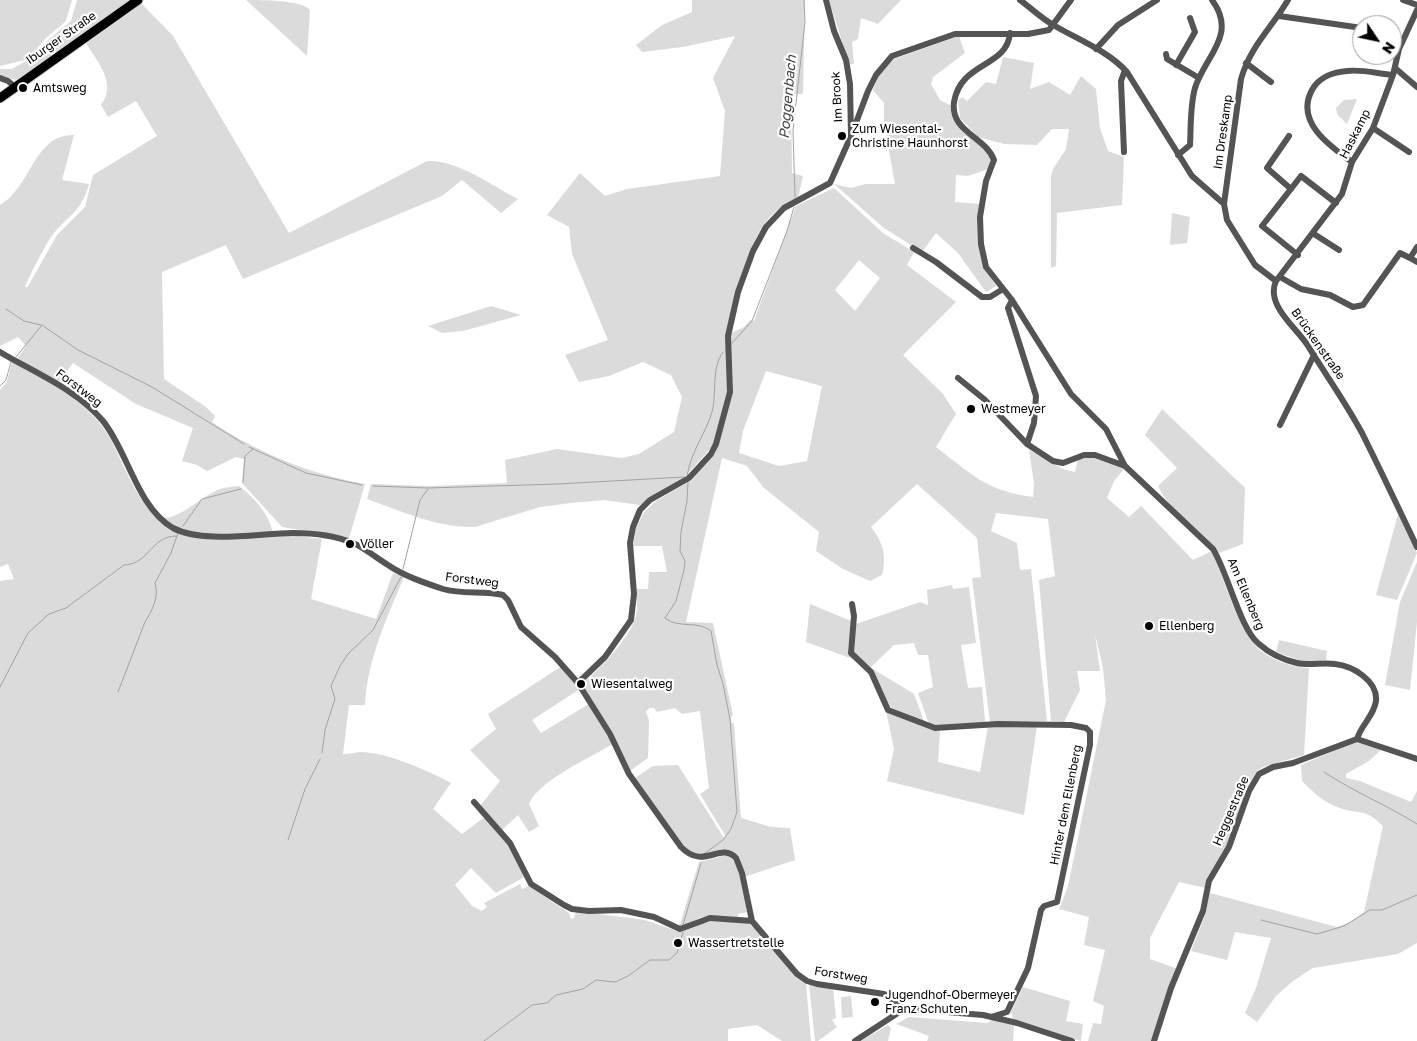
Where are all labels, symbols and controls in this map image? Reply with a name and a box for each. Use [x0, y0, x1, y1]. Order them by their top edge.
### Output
street label: Iburger Straße [23, 8, 99, 68]
north arrow [1352, 15, 1402, 65]
text: N [1379, 39, 1399, 57]
water label: Poggenbach [776, 54, 800, 140]
street label: Im Brook [828, 71, 846, 123]
place label: Amtsweg [33, 81, 87, 95]
marker: Amtsweg [17, 82, 29, 94]
street label: Im Dreskamp [1211, 94, 1235, 170]
street label: Haskamp [1336, 107, 1374, 161]
place label: Zum Wiesental- Christine Haunhorst [852, 122, 968, 150]
marker: Zum Wiesental- Christine Haunhorst [836, 130, 848, 142]
street label: Brückenstraße [1288, 306, 1348, 382]
street label: Forstweg [53, 366, 105, 410]
place label: Westmeyer [981, 402, 1046, 416]
marker: Westmeyer [965, 403, 977, 415]
place label: Völler [360, 537, 394, 551]
marker: Völler [344, 538, 356, 550]
street label: Am Ellenberg [1224, 556, 1268, 632]
street label: Forstweg [444, 570, 500, 590]
place label: Ellenberg [1159, 619, 1214, 633]
marker: Ellenberg [1143, 620, 1155, 632]
place label: Wiesentalweg [591, 677, 673, 691]
marker: Wiesentalweg [575, 678, 587, 690]
street label: Hinter dem Ellenberg [1047, 744, 1085, 866]
street label: Heggestraße [1210, 774, 1252, 848]
place label: Wassertretstelle [688, 936, 784, 950]
marker: Wassertretstelle [672, 937, 684, 949]
street label: Forstweg [813, 964, 869, 986]
place label: Jugendhof-Obermeyer Franz Schuten [885, 988, 1015, 1016]
marker: Jugendhof-Obermeyer Franz Schuten [869, 996, 881, 1008]

